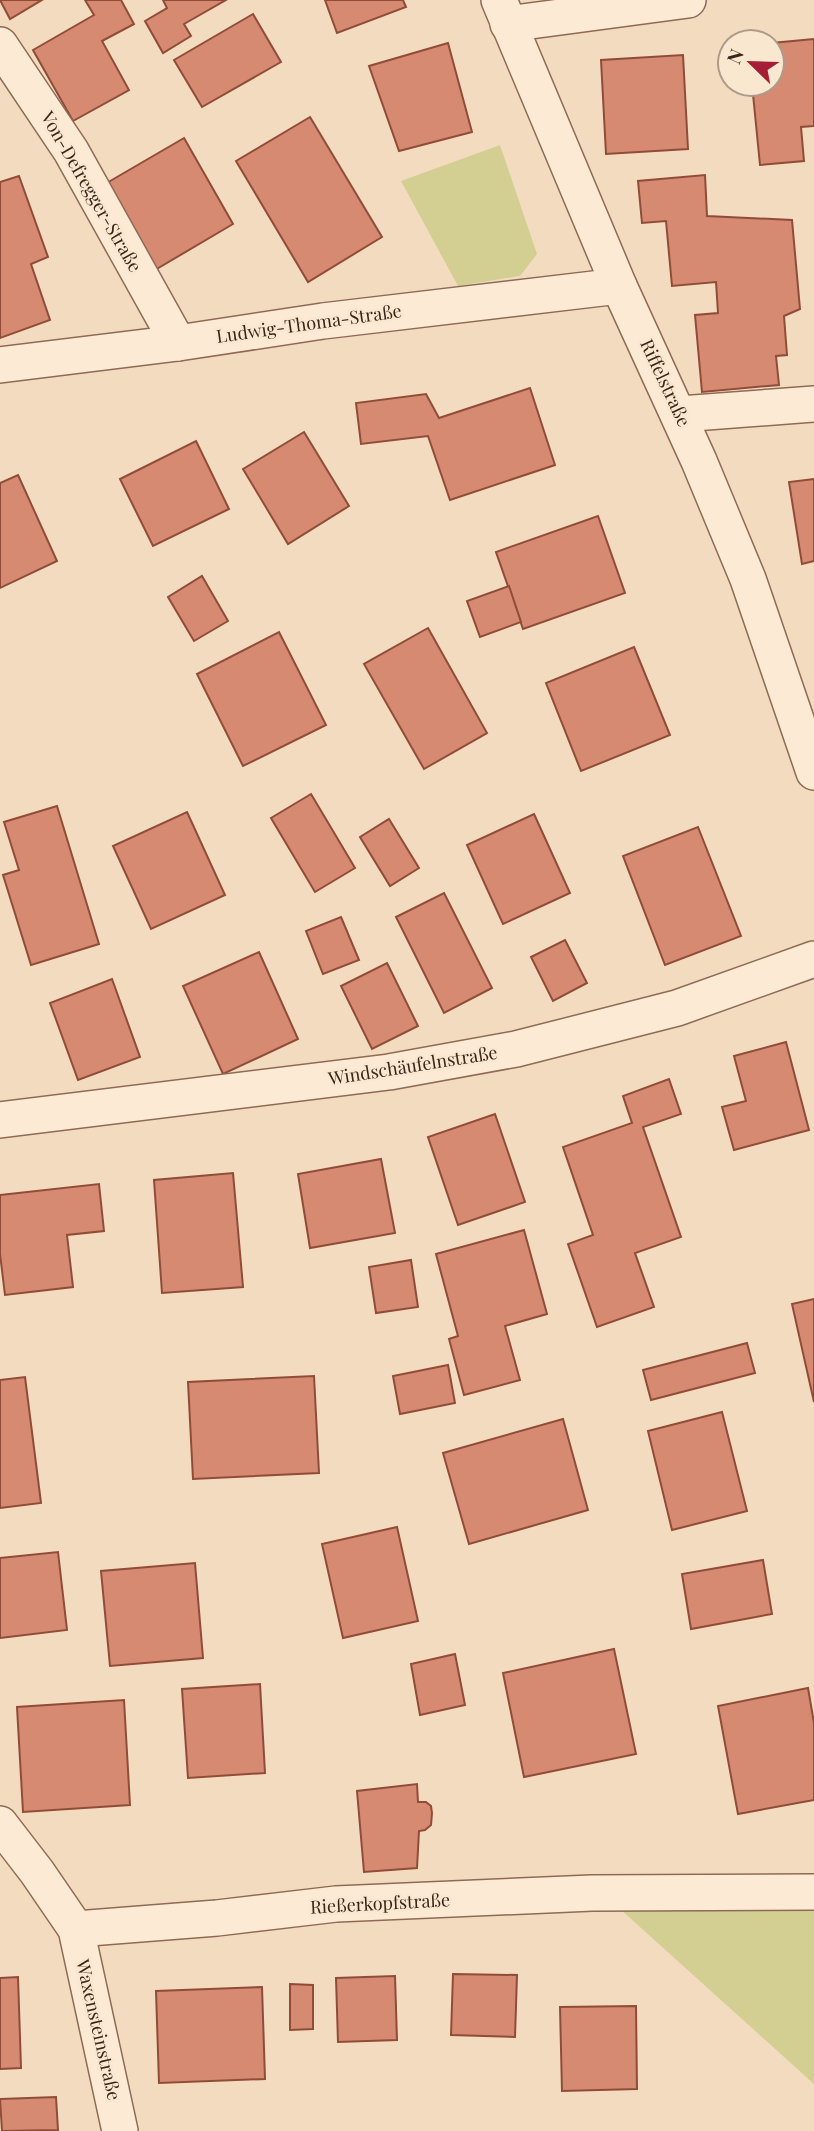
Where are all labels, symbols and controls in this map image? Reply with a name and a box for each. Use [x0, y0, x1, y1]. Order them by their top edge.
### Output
north arrow [716, 28, 786, 98]
text: N [720, 44, 749, 67]
street label: Von-Defregger-Straße [36, 106, 148, 276]
street label: Ludwig-Thoma-Straße [215, 298, 403, 348]
street label: Riffelstraße [635, 335, 697, 430]
street label: Windschäufelnstraße [326, 1040, 499, 1090]
street label: Rießerkopfstraße [309, 1887, 450, 1919]
street label: Waxensteinstraße [71, 1956, 127, 2103]

